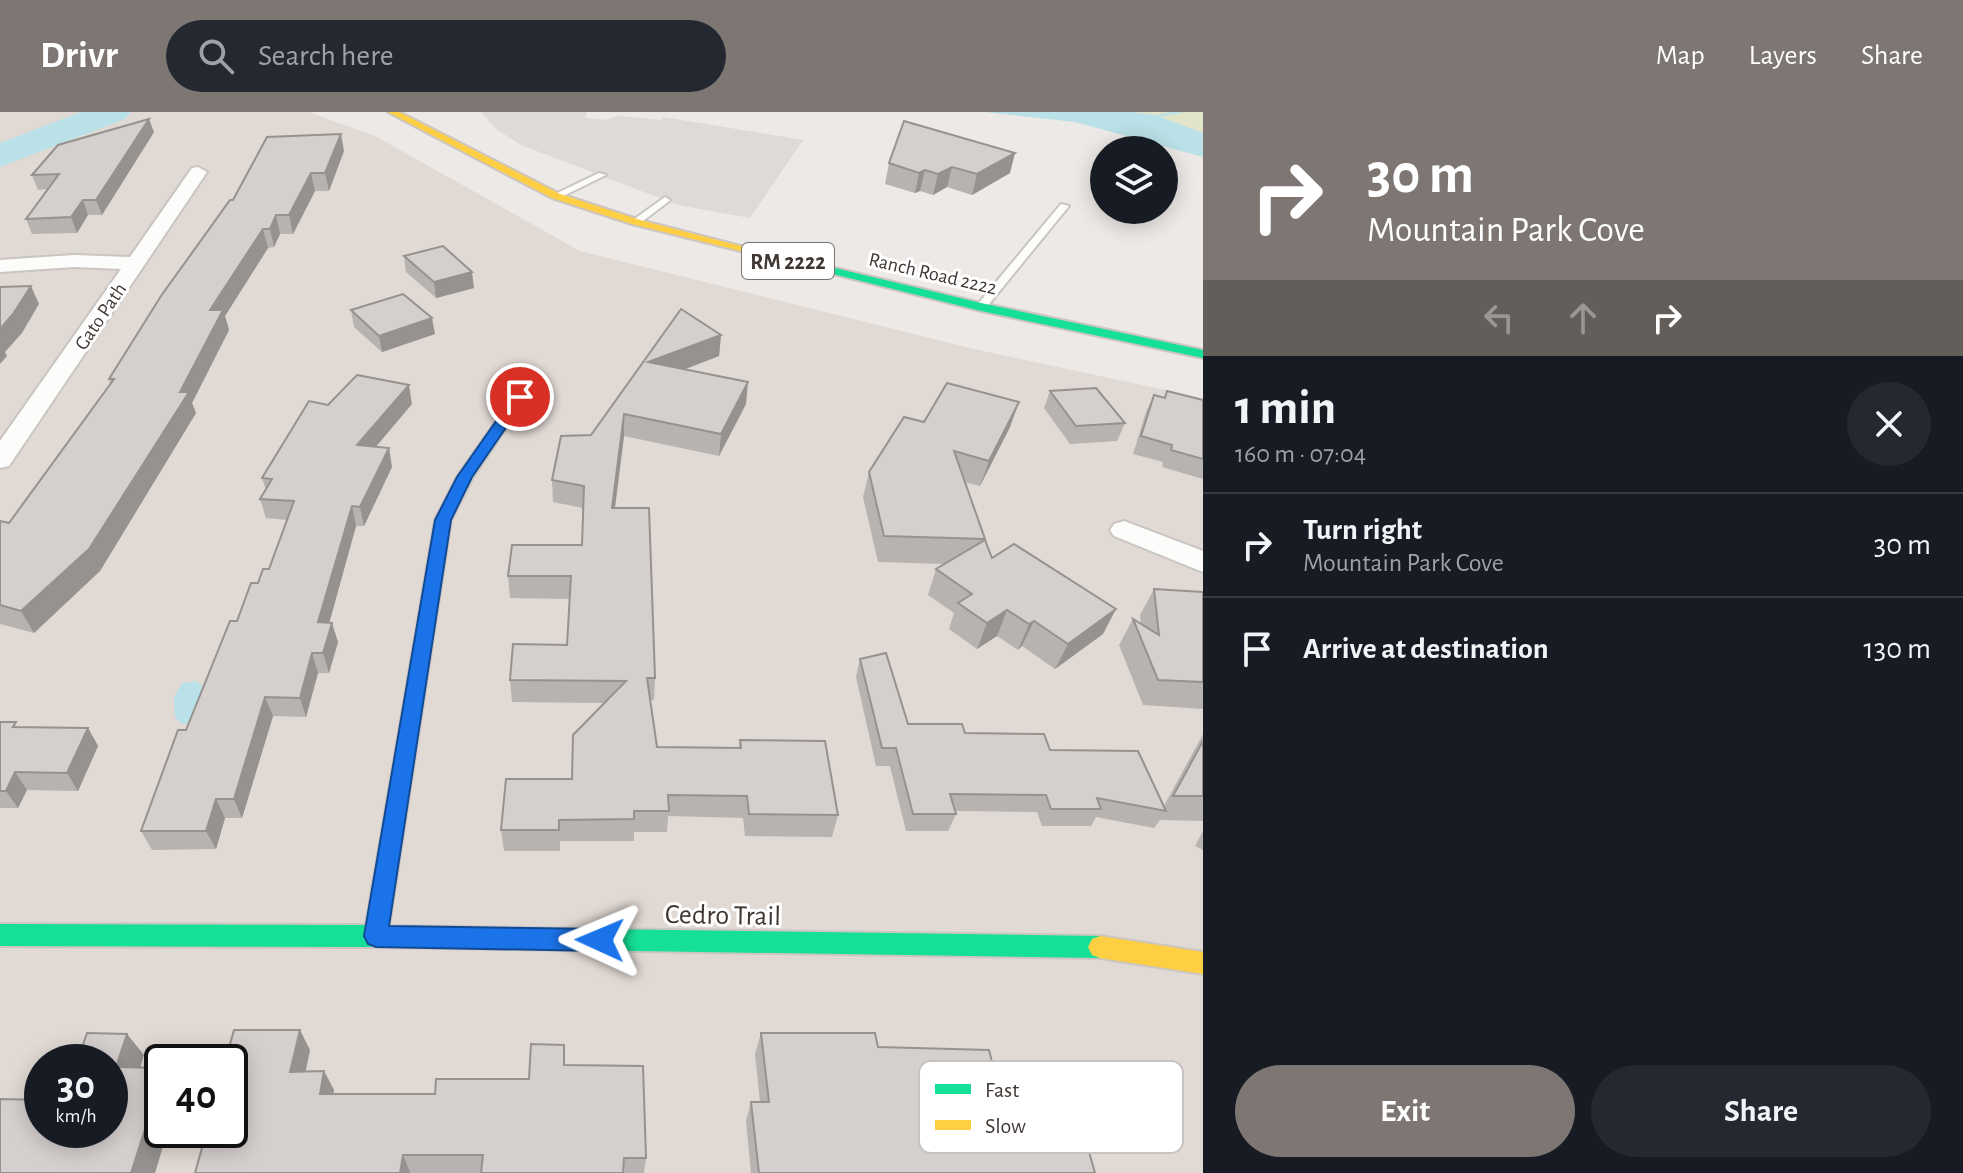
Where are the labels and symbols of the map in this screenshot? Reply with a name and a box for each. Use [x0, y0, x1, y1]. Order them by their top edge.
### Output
road number: RM 2222 [742, 243, 834, 279]
street label: Ranch Road 2222 [867, 250, 999, 298]
street label: Gato Path [71, 279, 130, 354]
pin [486, 363, 554, 431]
position arrow [558, 898, 642, 982]
street label: Cedro Trail [665, 901, 781, 931]
speed limit sign: 40 [144, 1044, 248, 1148]
legend [919, 1061, 1183, 1153]
text: Fast [985, 1079, 1019, 1101]
text: Slow [985, 1115, 1026, 1137]

